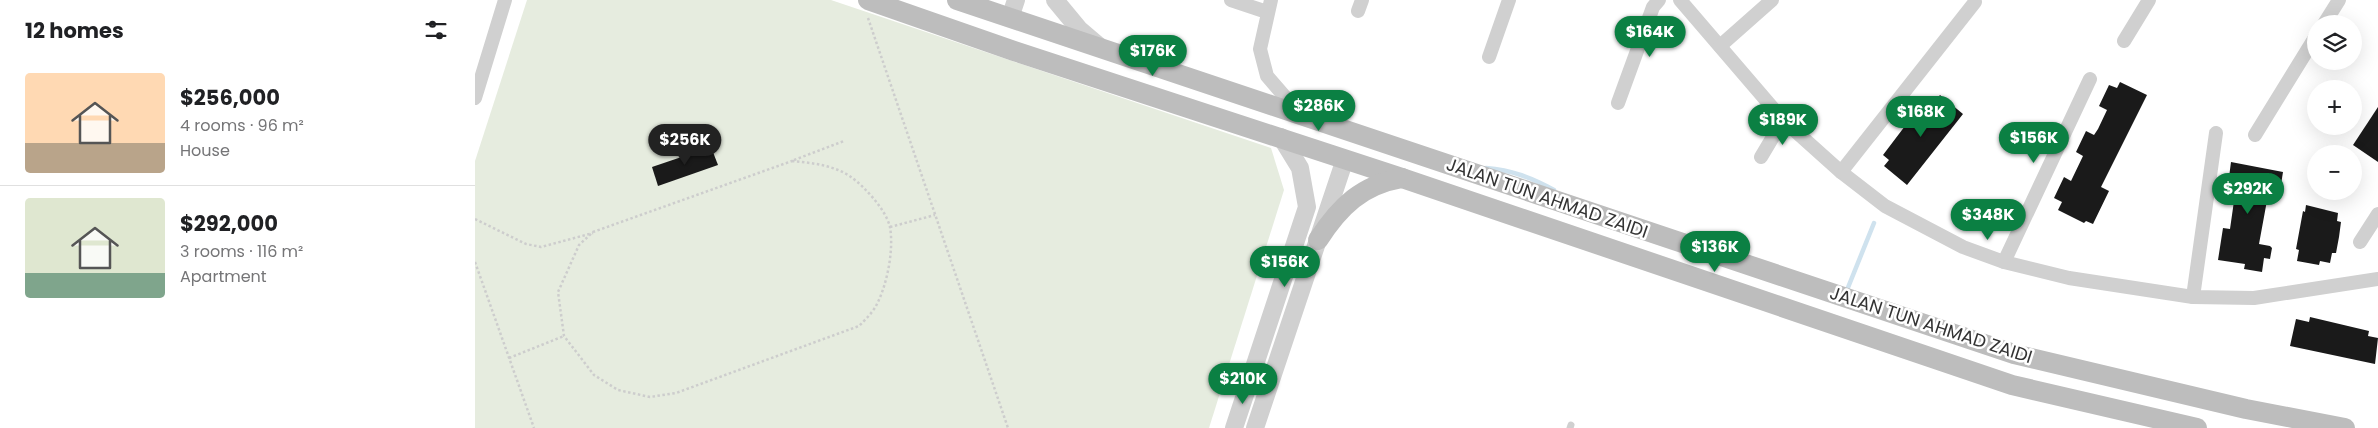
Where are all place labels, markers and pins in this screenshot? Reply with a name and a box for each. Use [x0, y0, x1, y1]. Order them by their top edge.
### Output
pin: $164K [1615, 15, 1685, 58]
pin: $176K [1118, 34, 1188, 77]
pin: $286K [1284, 90, 1354, 132]
pin: $168K [1886, 96, 1956, 138]
pin: $189K [1748, 104, 1818, 146]
pin: $156K [1999, 121, 2069, 164]
pin: $256K [650, 124, 720, 166]
pin: $292K [2213, 172, 2283, 215]
pin: $348K [1953, 198, 2023, 241]
pin: $136K [1680, 230, 1750, 273]
pin: $156K [1250, 246, 1320, 288]
pin: $210K [1208, 362, 1278, 405]

